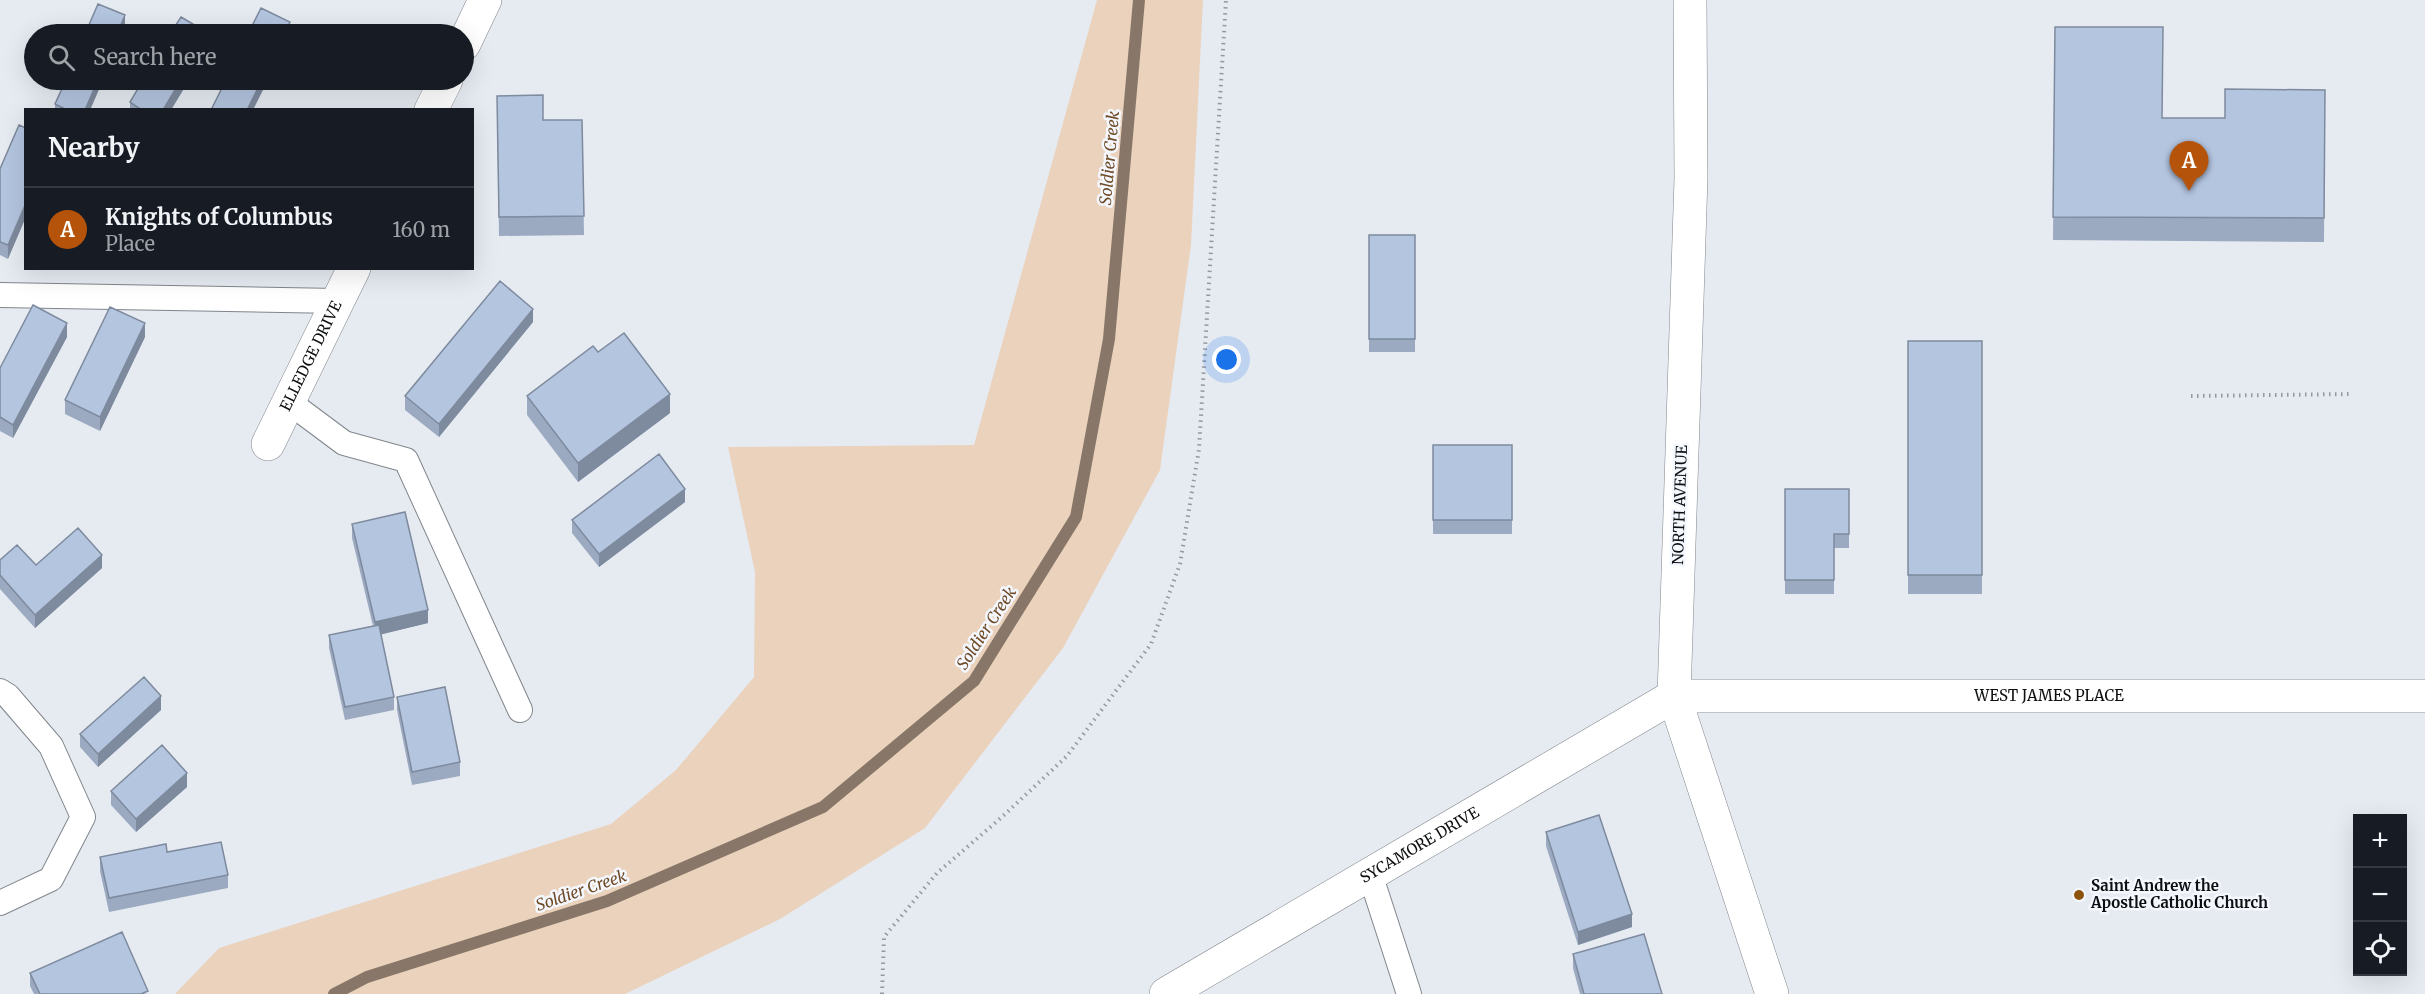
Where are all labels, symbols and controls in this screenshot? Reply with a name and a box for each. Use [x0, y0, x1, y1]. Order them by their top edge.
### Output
search box [24, 24, 474, 90]
icon: search [45, 41, 78, 74]
text: Search here [93, 43, 216, 71]
water label: Soldier Creek [1095, 110, 1123, 206]
text: Nearby [48, 131, 140, 164]
pin: A [2170, 142, 2208, 191]
text: Knights of Columbus [105, 203, 333, 231]
text: A [60, 217, 75, 242]
text: 160 m [392, 217, 450, 242]
text: Place [105, 231, 155, 256]
street label: ELLEDGE DRIVE [276, 297, 346, 414]
your location [1212, 345, 1241, 374]
street label: NORTH AVENUE [1668, 444, 1691, 565]
water label: Soldier Creek [952, 583, 1020, 673]
street label: WEST JAMES PLACE [1973, 686, 2124, 705]
street label: SYCAMORE DRIVE [1357, 802, 1483, 887]
map controls [2353, 814, 2407, 976]
button: + [2353, 814, 2407, 868]
water label: Soldier Creek [533, 865, 629, 915]
button: − [2353, 868, 2407, 922]
place label: Saint Andrew the Apostle Catholic Church [2090, 876, 2268, 912]
marker: Saint Andrew the Apostle Catholic Church [2072, 888, 2086, 902]
button: locate [2353, 922, 2407, 976]

